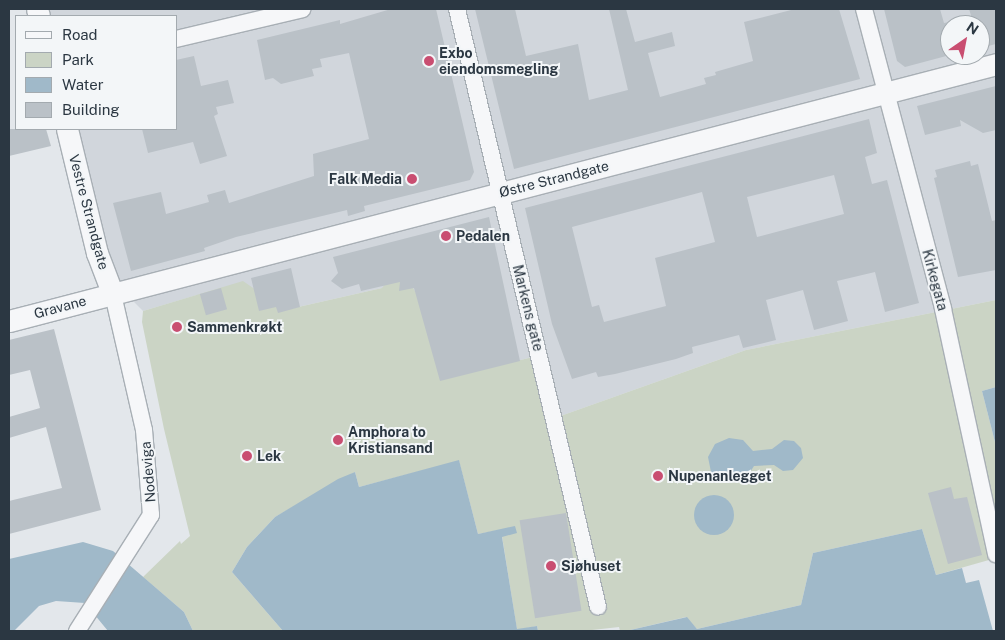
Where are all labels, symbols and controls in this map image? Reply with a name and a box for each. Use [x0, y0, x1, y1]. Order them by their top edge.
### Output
legend [15, 15, 178, 130]
north arrow [940, 15, 990, 65]
text: N [964, 19, 982, 38]
text: Road [62, 26, 98, 43]
place label: Exbo eiendomsmegling [439, 45, 558, 78]
text: Park [62, 51, 94, 68]
marker: Exbo eiendomsmegling [423, 55, 435, 67]
text: Water [62, 76, 104, 93]
text: Building [62, 101, 120, 118]
street label: Vestre Strandgate [66, 152, 112, 272]
street label: Østre Strandgate [497, 157, 611, 201]
place label: Falk Media [329, 171, 402, 187]
marker: Falk Media [406, 173, 418, 185]
place label: Pedalen [456, 228, 510, 244]
marker: Pedalen [440, 230, 452, 242]
street label: Kirkegata [919, 247, 951, 313]
street label: Markens gate [509, 263, 547, 353]
street label: Gravane [32, 292, 88, 322]
place label: Sammenkrøkt [187, 319, 282, 335]
marker: Sammenkrøkt [171, 321, 183, 333]
place label: Amphora to Kristiansand [348, 424, 433, 457]
marker: Amphora to Kristiansand [332, 434, 344, 446]
street label: Nodeviga [137, 441, 159, 503]
place label: Lek [257, 448, 281, 464]
marker: Lek [241, 450, 253, 462]
place label: Nupenanlegget [668, 468, 772, 484]
marker: Nupenanlegget [652, 470, 664, 482]
place label: Sjøhuset [561, 558, 621, 574]
marker: Sjøhuset [545, 560, 557, 572]

